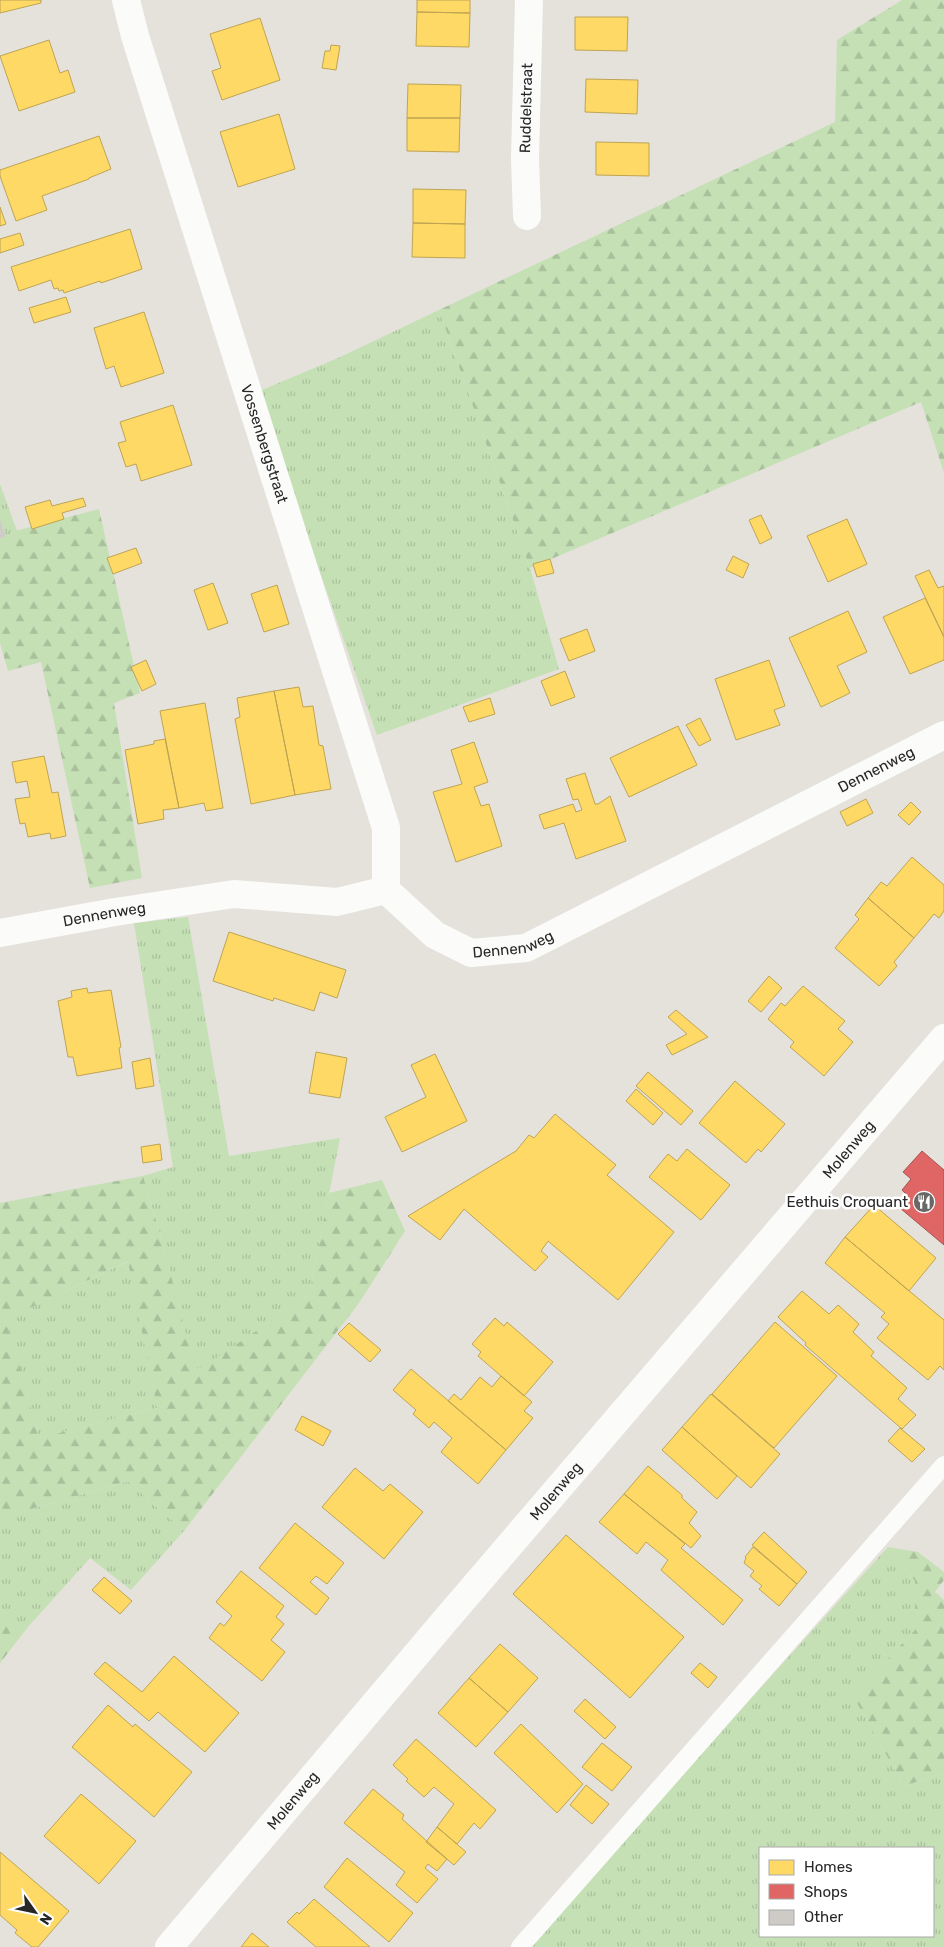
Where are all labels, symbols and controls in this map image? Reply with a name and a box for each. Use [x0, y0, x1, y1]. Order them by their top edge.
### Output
street label: Ruddelstraat [516, 63, 536, 153]
street label: Vossenbergstraat [237, 382, 292, 506]
street label: Dennenweg [835, 743, 917, 797]
street label: Dennenweg [62, 898, 147, 930]
street label: Dennenweg [472, 926, 557, 962]
street label: Molenweg [819, 1117, 879, 1182]
restaurant icon: Eethuis Croquant [912, 1190, 936, 1214]
place label: Eethuis Croquant [786, 1193, 908, 1211]
street label: Molenweg [526, 1458, 586, 1524]
street label: Molenweg [263, 1768, 323, 1833]
legend [759, 1847, 934, 1937]
text: Homes [804, 1858, 853, 1876]
text: Shops [804, 1883, 848, 1901]
north arrow [10, 1887, 60, 1937]
text: Other [804, 1908, 844, 1926]
text: N [36, 1910, 55, 1928]

